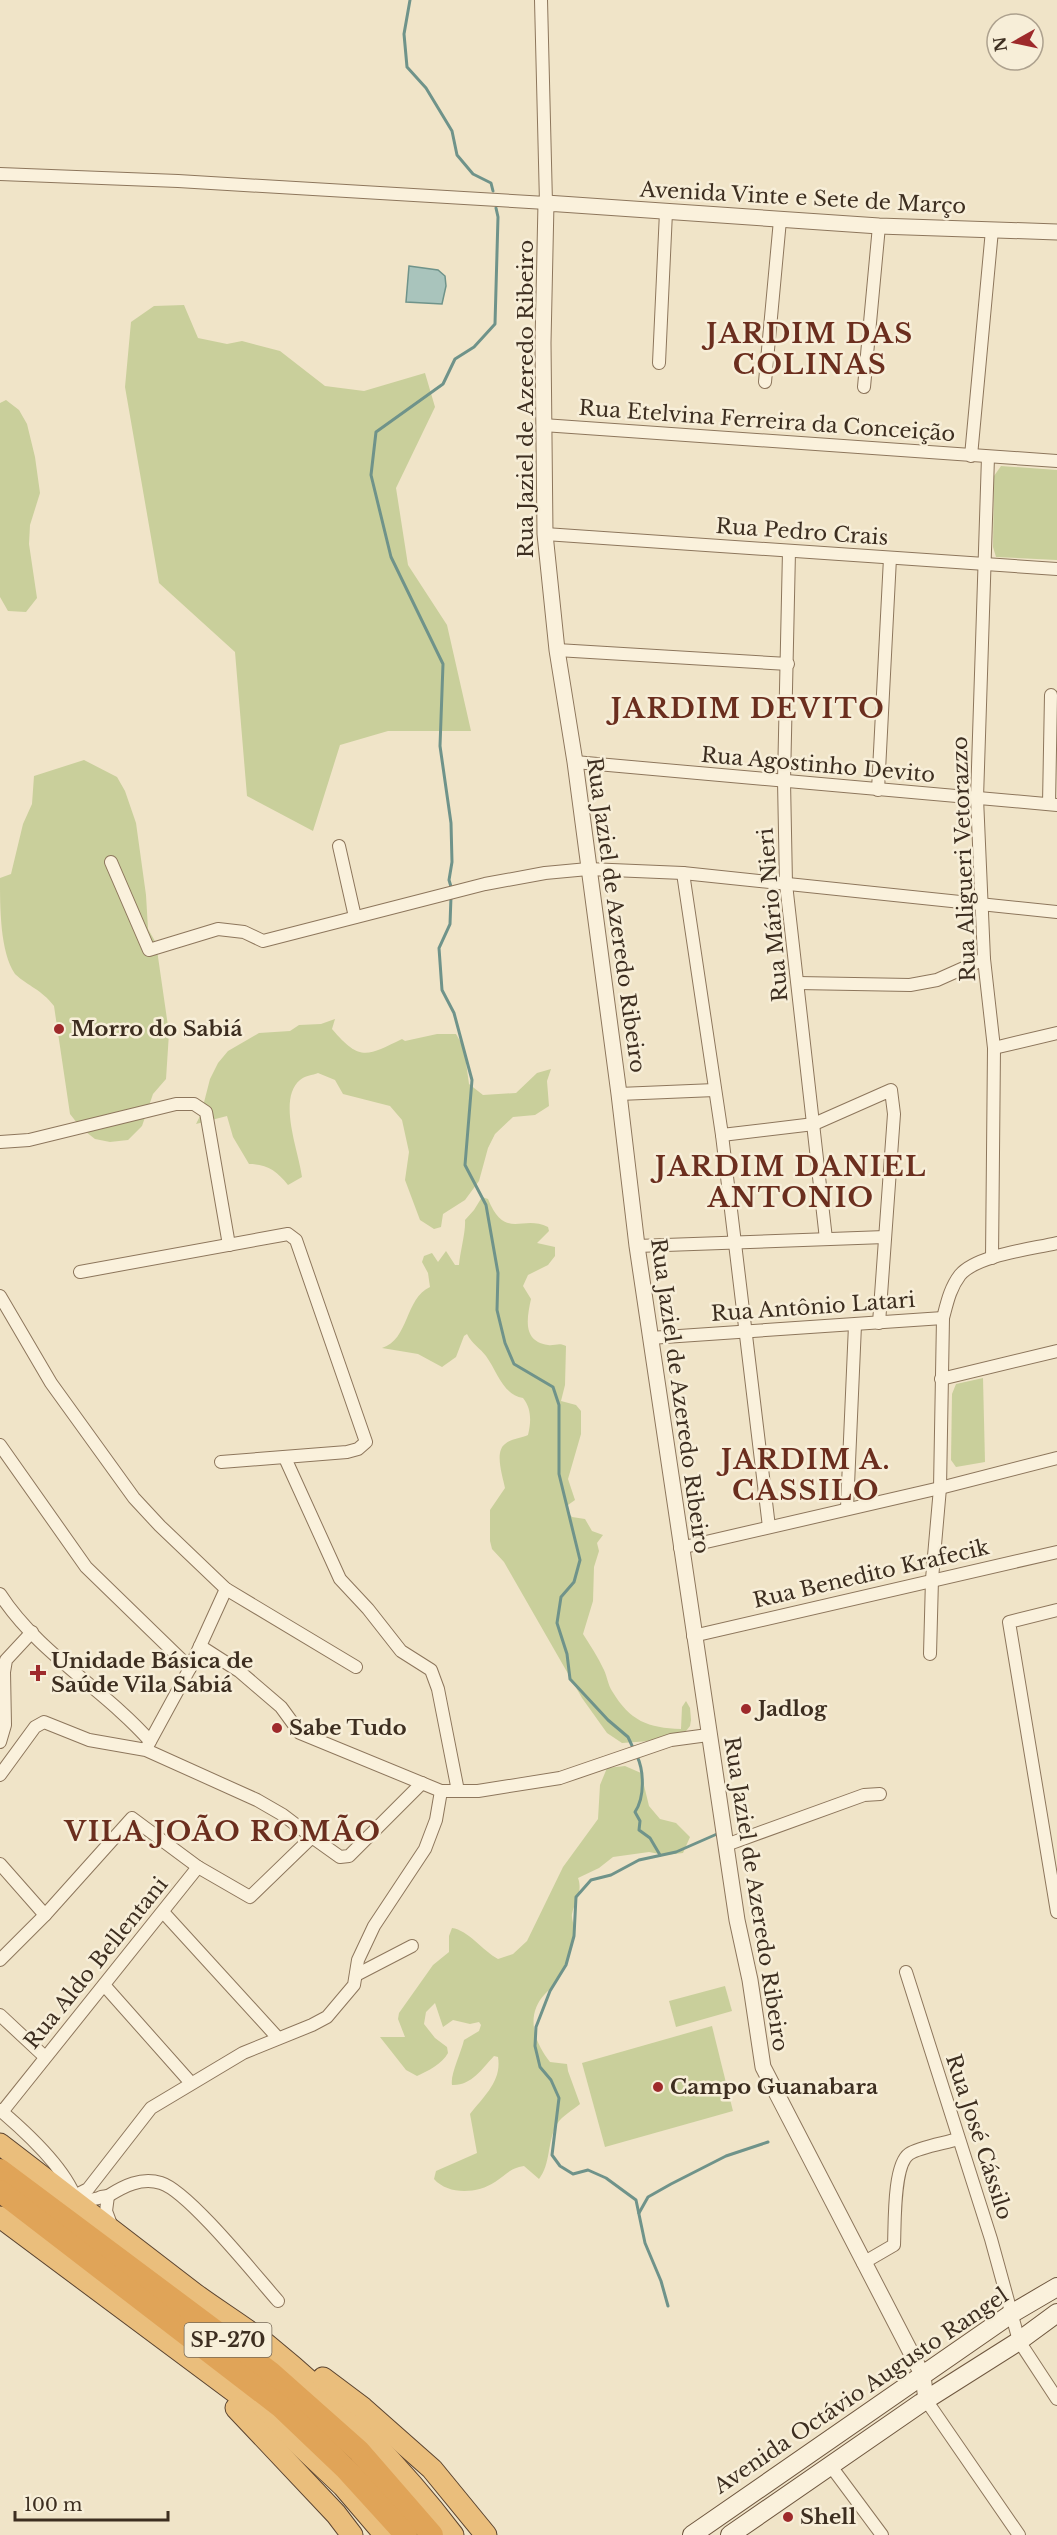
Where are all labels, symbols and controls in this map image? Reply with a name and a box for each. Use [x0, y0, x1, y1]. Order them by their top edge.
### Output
north arrow [985, 12, 1045, 72]
text: N [989, 35, 1011, 53]
street label: Avenida Vinte e Sete de Março [638, 176, 967, 220]
street label: Rua Jaziel de Azeredo Ribeiro [513, 240, 539, 558]
district label: JARDIM DAS COLINAS [701, 317, 914, 381]
street label: Rua Etelvina Ferreira da Conceição [578, 395, 956, 447]
street label: Rua Pedro Crais [715, 513, 889, 551]
district label: JARDIM DEVITO [606, 692, 885, 725]
street label: Rua Aligueri Vetorazzo [947, 736, 981, 982]
street label: Rua Agostinho Devito [700, 742, 936, 788]
street label: Rua Jaziel de Azeredo Ribeiro [581, 756, 651, 1074]
street label: Rua Mário Nieri [752, 827, 794, 1003]
place label: Morro do Sabiá [71, 1016, 242, 1042]
marker: Morro do Sabiá [52, 1022, 66, 1036]
district label: JARDIM DANIEL ANTONIO [650, 1150, 927, 1214]
street label: Rua Jaziel de Azeredo Ribeiro [645, 1237, 715, 1555]
street label: Rua Antônio Latari [710, 1287, 916, 1327]
district label: JARDIM A. CASSILO [716, 1443, 891, 1507]
street label: Rua Benedito Krafecik [750, 1534, 992, 1614]
place label: Unidade Básica de Saúde Vila Sabiá [51, 1648, 253, 1698]
marker: Unidade Básica de Saúde Vila Sabiá [29, 1664, 47, 1682]
place label: Jadlog [754, 1696, 828, 1722]
marker: Jadlog [739, 1702, 753, 1716]
place label: Sabe Tudo [289, 1715, 407, 1741]
marker: Sabe Tudo [270, 1721, 284, 1735]
street label: Rua Jaziel de Azeredo Ribeiro [718, 1735, 794, 2053]
district label: VILA JOÃO ROMÃO [64, 1814, 381, 1848]
street label: Rua Aldo Bellentani [19, 1872, 173, 2054]
street label: Rua José Cássilo [940, 2051, 1018, 2223]
place label: Campo Guanabara [670, 2074, 878, 2100]
marker: Campo Guanabara [651, 2080, 665, 2094]
street label: Avenida Octávio Augusto Rangel [708, 2282, 1013, 2500]
road number: SP-270 [184, 2323, 272, 2357]
scale bar [15, 2484, 168, 2522]
text: 100 m [24, 2494, 82, 2516]
place label: Shell [800, 2504, 857, 2530]
marker: Shell [781, 2510, 795, 2524]

